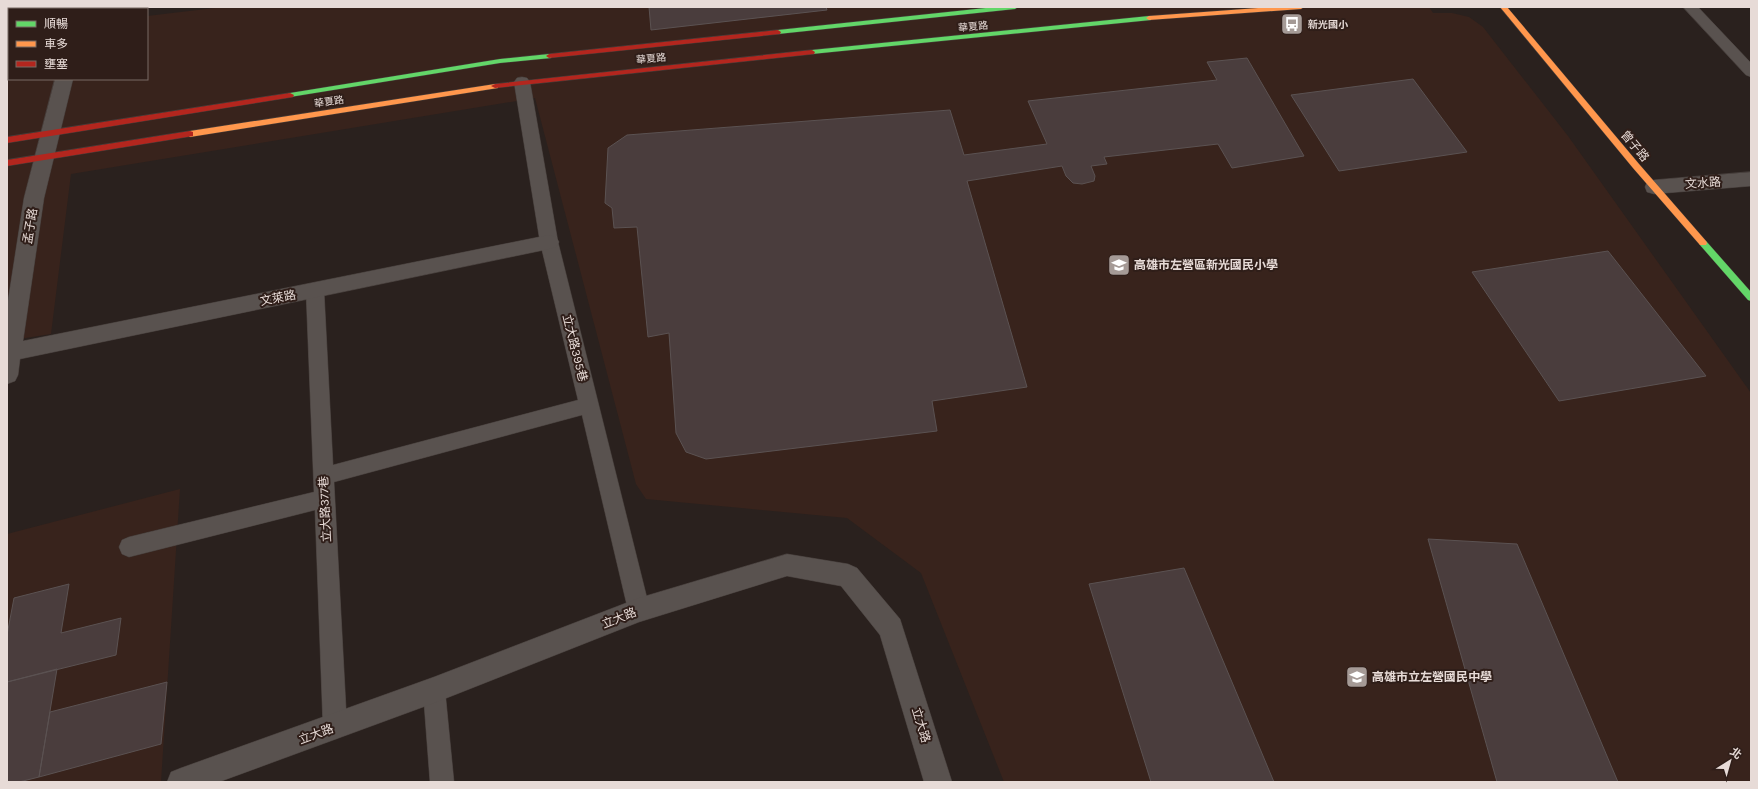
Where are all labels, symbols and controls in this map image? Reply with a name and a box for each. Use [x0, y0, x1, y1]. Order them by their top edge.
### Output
legend [8, 8, 148, 80]
bus stop icon: 新光國小 [1279, 11, 1305, 37]
text: 順暢 [44, 17, 68, 31]
street label: 華夏路 [958, 19, 989, 35]
place label: 新光國小 [1308, 19, 1349, 31]
text: 車多 [44, 37, 68, 51]
street label: 華夏路 [636, 51, 667, 67]
text: 壅塞 [44, 57, 68, 71]
street label: 華夏路 [313, 94, 345, 110]
street label: 曾子路 [1618, 128, 1652, 164]
street label: 文水路 [1685, 175, 1721, 191]
street label: 孟子路 [20, 207, 40, 245]
school or university icon: 高雄市左營區新光國民小學 [1106, 252, 1132, 278]
place label: 高雄市左營區新光國民小學 [1134, 258, 1278, 272]
street label: 文萊路 [259, 288, 297, 308]
street label: 立大路395巷 [560, 313, 590, 383]
street label: 立大路377巷 [316, 475, 334, 543]
street label: 立大路 [600, 605, 638, 631]
school or university icon: 高雄市立左營國民中學 [1344, 664, 1370, 690]
place label: 高雄市立左營國民中學 [1372, 670, 1492, 684]
street label: 立大路 [909, 706, 933, 744]
street label: 立大路 [297, 721, 335, 747]
north arrow [1710, 741, 1750, 781]
text: 北 [1727, 745, 1744, 762]

